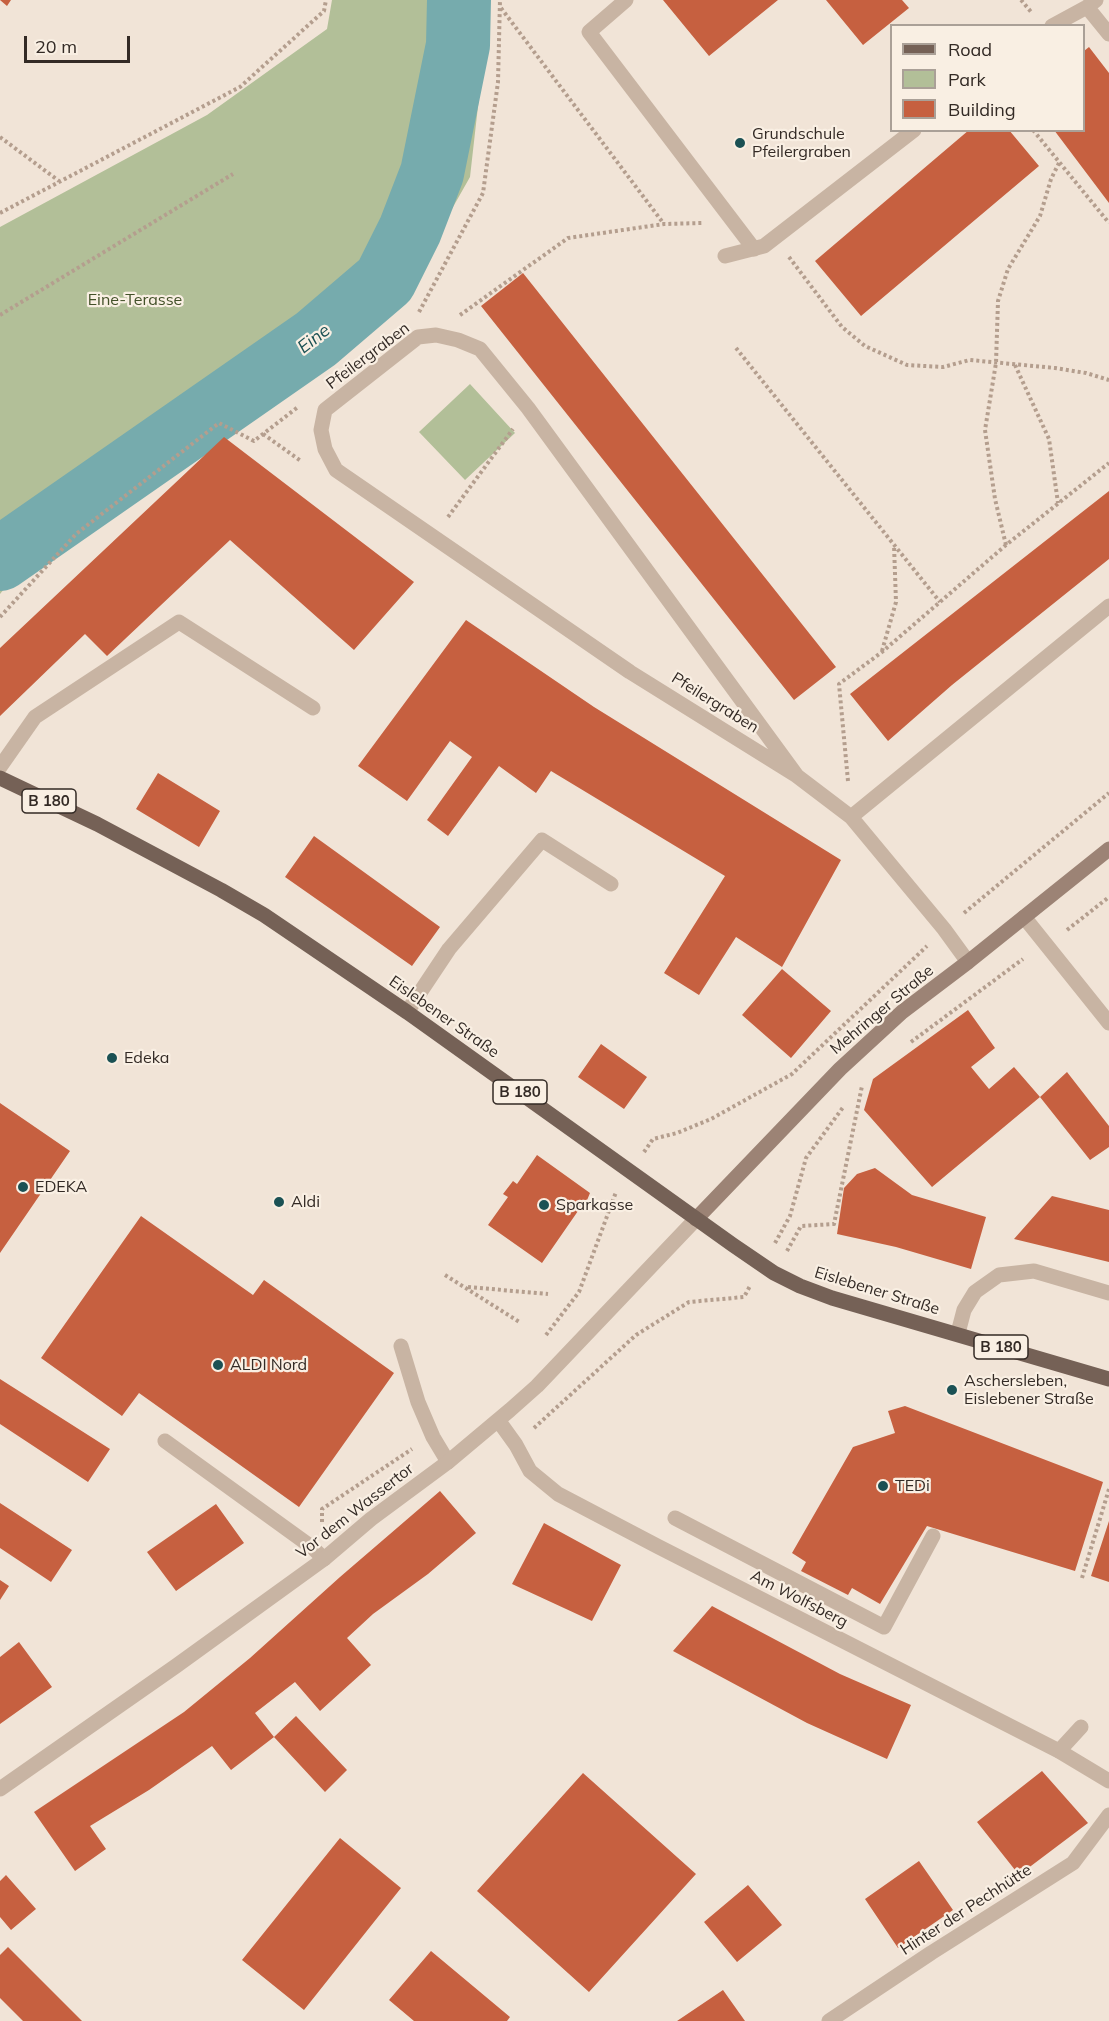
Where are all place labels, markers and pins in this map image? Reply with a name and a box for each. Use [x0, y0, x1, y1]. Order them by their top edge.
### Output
place label: Grundschule Pfeilergraben [752, 124, 851, 162]
marker: Grundschule Pfeilergraben [733, 136, 747, 150]
place label: Edeka [124, 1048, 169, 1068]
marker: Edeka [105, 1051, 119, 1065]
place label: EDEKA [35, 1177, 87, 1197]
marker: EDEKA [16, 1180, 30, 1194]
place label: Aldi [291, 1192, 320, 1212]
marker: Aldi [272, 1195, 286, 1209]
place label: Sparkasse [556, 1195, 633, 1215]
marker: Sparkasse [537, 1198, 551, 1212]
place label: ALDI Nord [230, 1355, 307, 1375]
marker: ALDI Nord [211, 1358, 225, 1372]
place label: Aschersleben, Eislebener Straße [964, 1371, 1094, 1409]
marker: Aschersleben, Eislebener Straße [945, 1383, 959, 1397]
place label: TEDi [895, 1476, 930, 1496]
marker: TEDi [876, 1479, 890, 1493]

